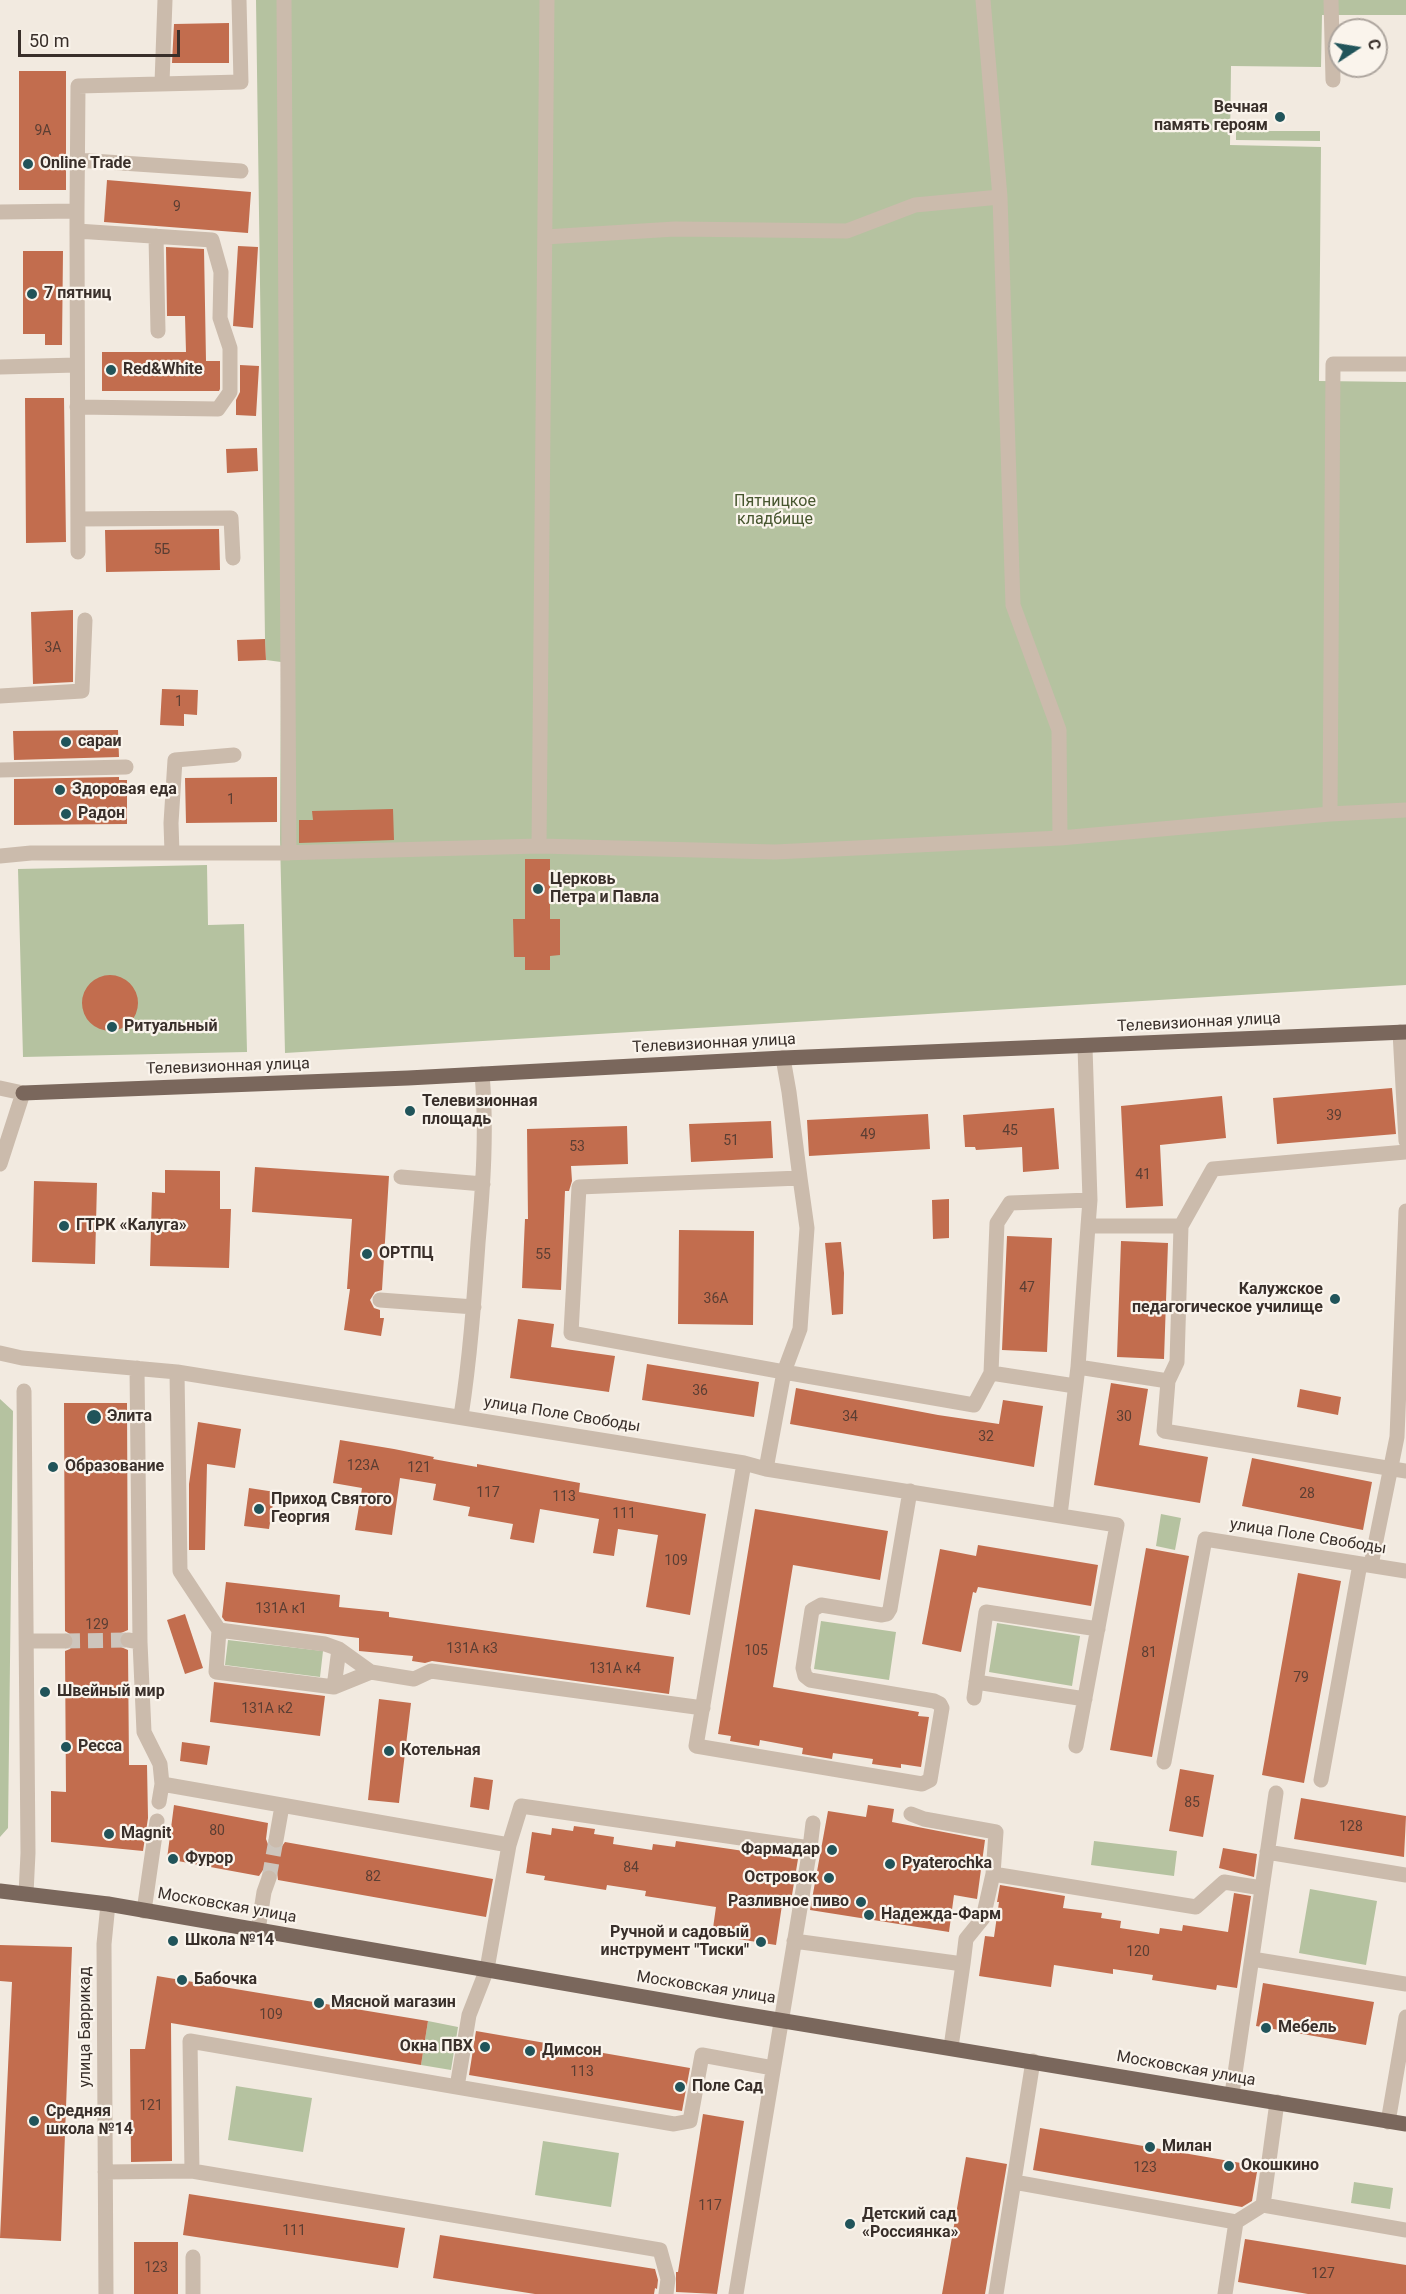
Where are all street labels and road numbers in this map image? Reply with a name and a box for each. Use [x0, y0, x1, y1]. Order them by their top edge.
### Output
street label: Телевизионная улица [1117, 1009, 1281, 1037]
street label: Телевизионная улица [632, 1030, 796, 1058]
street label: Телевизионная улица [146, 1055, 310, 1079]
street label: улица Поле Свободы [482, 1393, 642, 1437]
street label: улица Поле Свободы [1228, 1515, 1388, 1559]
street label: Московская улица [156, 1884, 298, 1928]
street label: улица Баррикад [76, 1967, 96, 2087]
street label: Московская улица [635, 1968, 777, 2008]
street label: Московская улица [1115, 2047, 1257, 2091]

